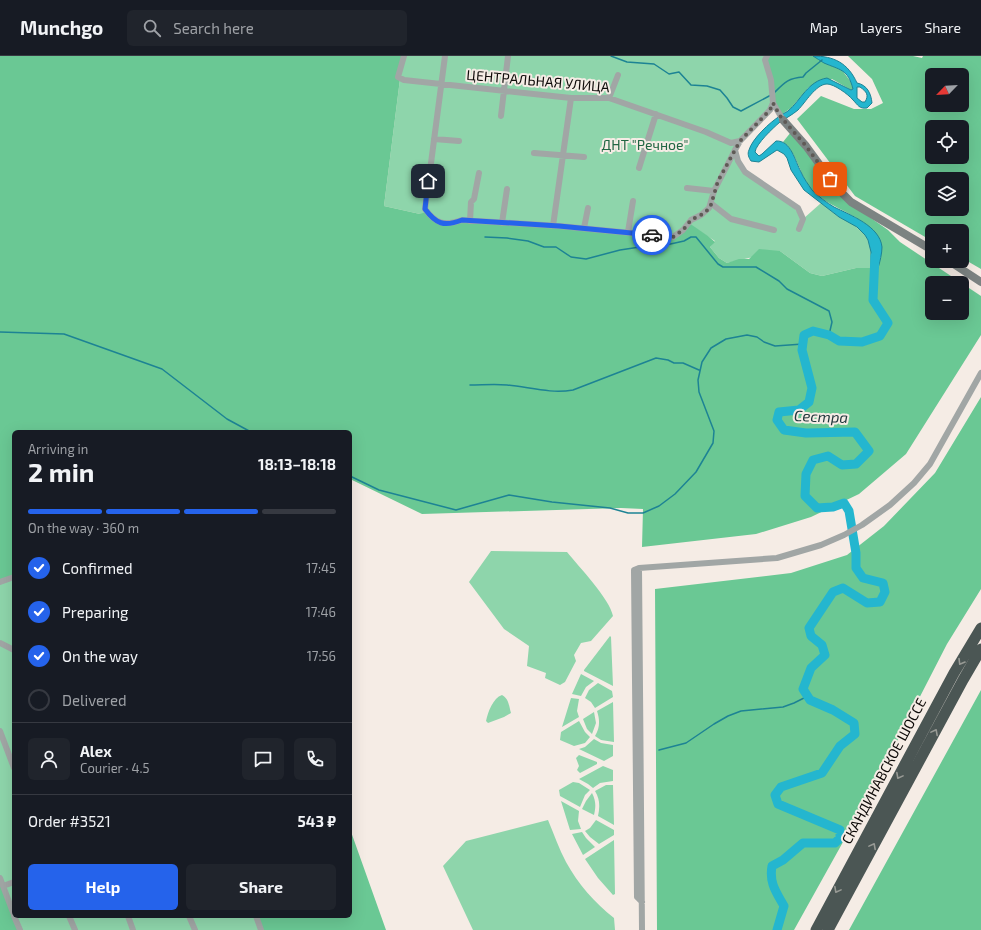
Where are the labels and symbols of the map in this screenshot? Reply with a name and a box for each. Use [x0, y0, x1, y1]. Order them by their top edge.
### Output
street label: ЦЕНТРАЛЬНАЯ УЛИЦА [466, 66, 611, 95]
north arrow [925, 68, 969, 112]
park label: ДНТ "Речное" [602, 136, 688, 153]
pin [813, 162, 847, 196]
pin [411, 164, 445, 198]
courier [632, 215, 672, 255]
water label: Сестра [794, 406, 848, 426]
one-way arrow [958, 658, 966, 665]
street label: СКАНДИНАВСКОЕ ШОССЕ [838, 695, 929, 847]
one-way arrow [930, 729, 937, 736]
one-way arrow [896, 772, 903, 779]
one-way arrow [868, 843, 876, 851]
one-way arrow [834, 886, 842, 894]

